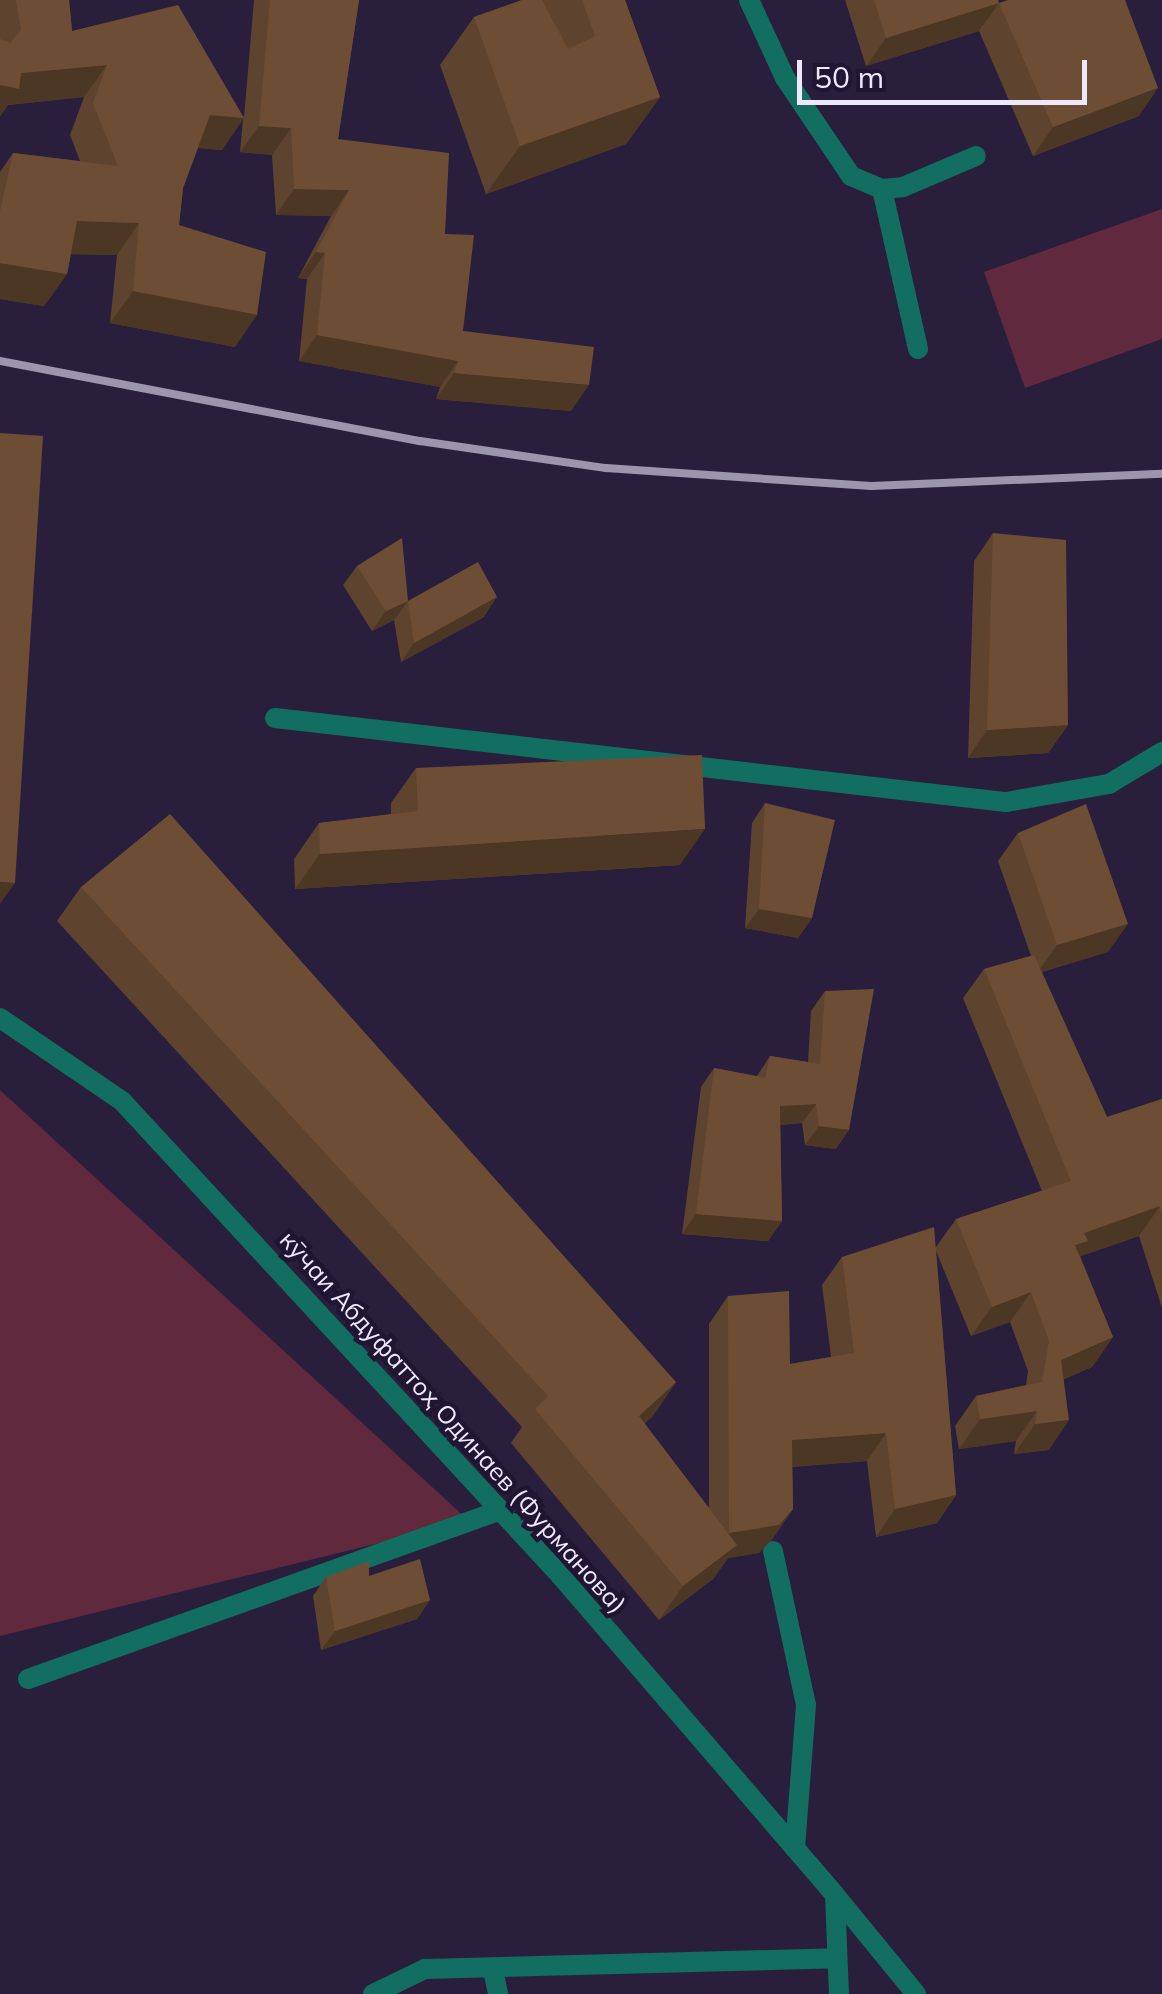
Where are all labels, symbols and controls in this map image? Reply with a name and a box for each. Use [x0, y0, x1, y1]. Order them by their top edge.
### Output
scale bar [802, 40, 1092, 102]
text: 50 m [814, 58, 884, 96]
street label: кӯчаи Абдуфаттоҳ Одинаев (Фурманова) [273, 1225, 633, 1619]

